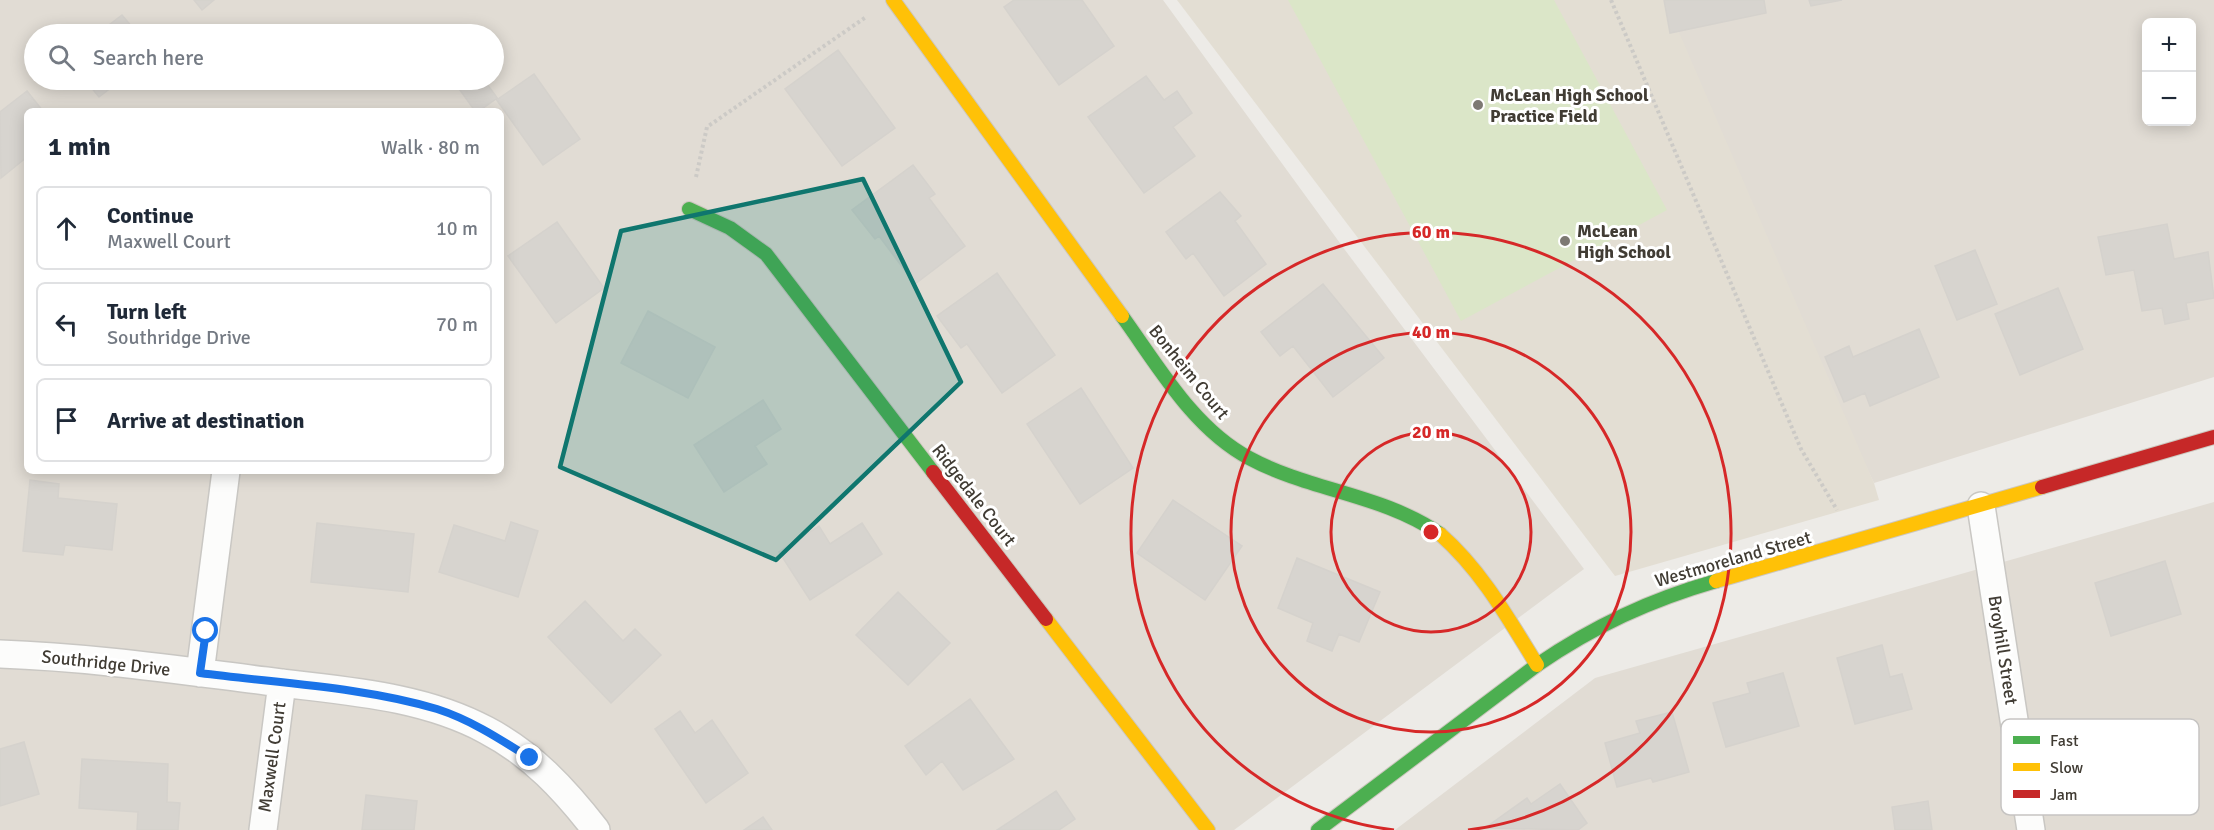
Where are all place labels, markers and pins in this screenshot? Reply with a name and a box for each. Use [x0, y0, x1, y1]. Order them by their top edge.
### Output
place label: McLean High School Practice Field [1490, 84, 1649, 127]
marker: McLean High School Practice Field [1471, 98, 1485, 112]
place label: McLean High School [1577, 220, 1671, 263]
marker: McLean High School [1558, 234, 1572, 248]
centre of rings [1421, 522, 1441, 542]

